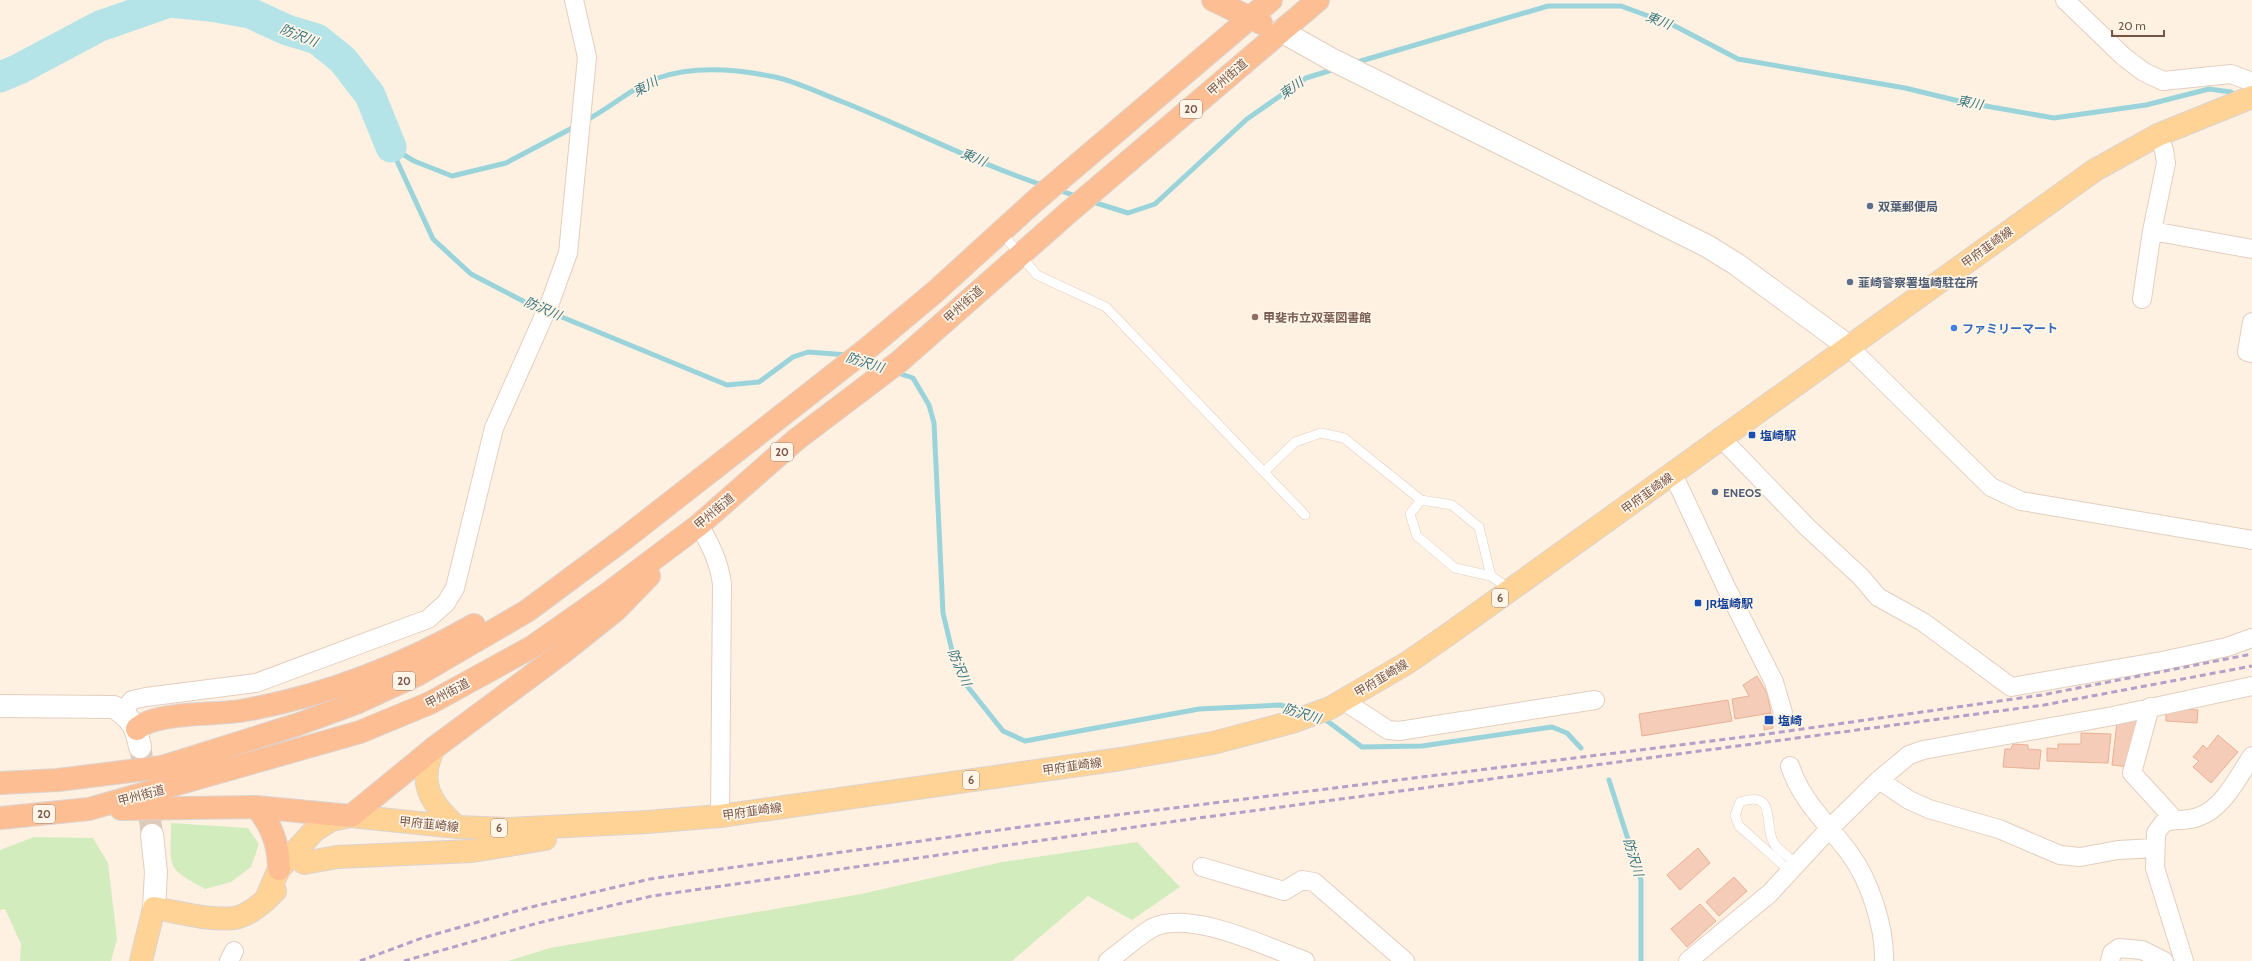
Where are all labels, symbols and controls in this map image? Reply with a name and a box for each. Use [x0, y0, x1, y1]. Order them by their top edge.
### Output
water label: 東川 [1644, 8, 1676, 33]
scale bar [2112, 12, 2164, 38]
text: 20 m [2118, 18, 2146, 33]
water label: 防沢川 [278, 20, 322, 50]
street label: 甲州街道 [1204, 56, 1250, 98]
water label: 東川 [630, 72, 662, 99]
water label: 東川 [1276, 73, 1308, 102]
water label: 東川 [1956, 92, 1986, 113]
road number: 20 [1180, 100, 1202, 118]
water label: 東川 [959, 145, 991, 170]
place label: 双葉郵便局 [1878, 199, 1938, 214]
marker: 双葉郵便局 [1865, 201, 1875, 211]
street label: 甲府韮崎線 [1958, 223, 2016, 271]
place label: 韮崎警察署塩崎駐在所 [1858, 275, 1978, 290]
marker: 韮崎警察署塩崎駐在所 [1845, 277, 1855, 287]
street label: 甲州街道 [940, 282, 986, 326]
water label: 防沢川 [522, 293, 566, 324]
place label: 甲斐市立双葉図書館 [1263, 310, 1371, 325]
marker: 甲斐市立双葉図書館 [1250, 312, 1260, 322]
place label: ファミリーマート [1962, 321, 2058, 336]
marker: ファミリーマート [1949, 323, 1959, 333]
water label: 防沢川 [844, 349, 888, 376]
place label: 塩崎駅 [1760, 428, 1796, 443]
marker: 塩崎駅 [1747, 430, 1757, 440]
road number: 20 [771, 443, 793, 461]
street label: 甲府韮崎線 [1618, 469, 1676, 517]
place label: ENEOS [1723, 485, 1761, 500]
marker: ENEOS [1710, 487, 1720, 497]
street label: 甲州街道 [691, 490, 737, 532]
road number: 6 [1492, 589, 1508, 607]
place label: JR塩崎駅 [1705, 596, 1753, 611]
marker: JR塩崎駅 [1693, 598, 1703, 608]
water label: 防沢川 [945, 646, 976, 690]
street label: 甲府韮崎線 [1351, 656, 1411, 700]
road number: 20 [393, 672, 415, 690]
street label: 甲州街道 [422, 675, 472, 711]
water label: 防沢川 [1281, 700, 1325, 727]
place label: 塩崎 [1778, 713, 1802, 728]
marker: 塩崎 [1763, 714, 1775, 726]
street label: 甲府韮崎線 [1041, 754, 1103, 778]
road number: 6 [963, 771, 979, 789]
street label: 甲州街道 [116, 782, 166, 808]
street label: 甲府韮崎線 [721, 799, 783, 823]
road number: 20 [33, 805, 55, 823]
street label: 甲府韮崎線 [398, 813, 460, 835]
road number: 6 [491, 819, 507, 837]
water label: 防沢川 [1621, 836, 1648, 880]

